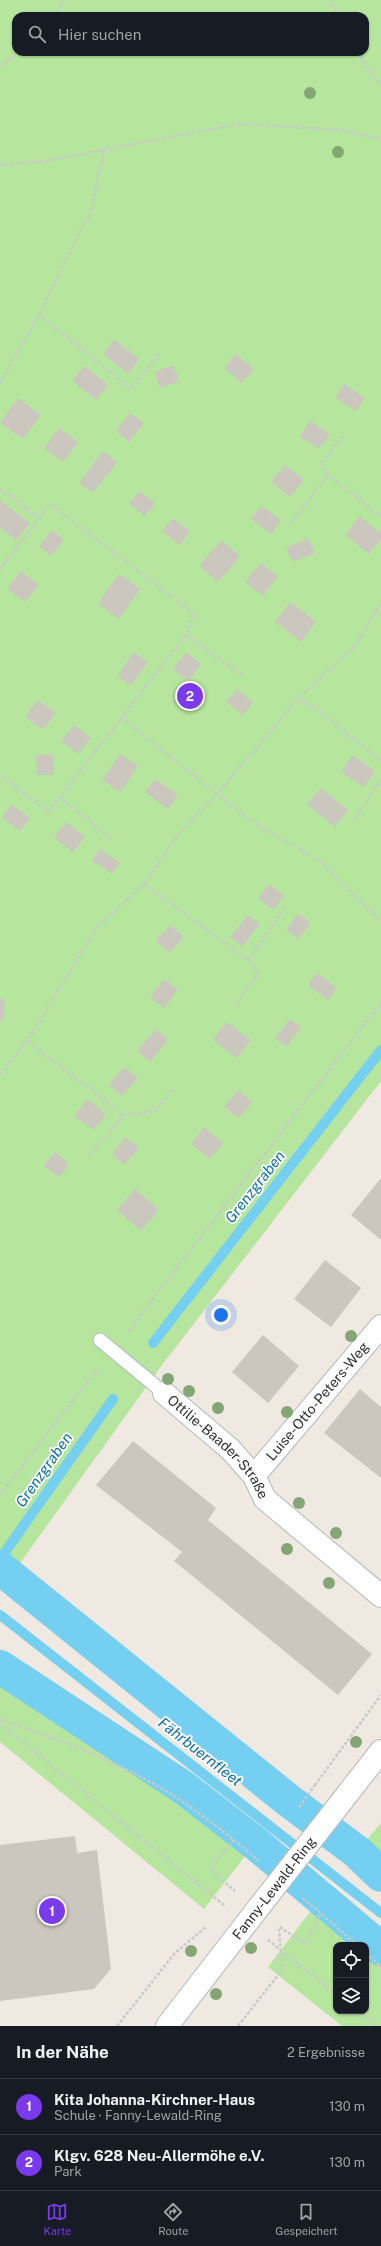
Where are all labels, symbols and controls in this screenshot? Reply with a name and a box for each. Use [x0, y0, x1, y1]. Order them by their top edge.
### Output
search box [12, 12, 369, 56]
icon: search [26, 23, 48, 45]
text: Hier suchen [58, 26, 141, 43]
pin: 2 [177, 681, 203, 711]
water label: Grenzgraben [221, 1147, 288, 1226]
your location [211, 1305, 231, 1325]
street label: Luise-Otto-Peters-Weg [263, 1339, 372, 1464]
street label: Ottilie-Baader-Straße [164, 1392, 272, 1501]
water label: Grenzgraben [12, 1429, 75, 1510]
water label: Fährbuernfleet [155, 1714, 246, 1790]
street label: Fanny-Lewald-Ring [229, 1833, 319, 1943]
pin: 1 [39, 1896, 65, 1926]
map controls [333, 1942, 369, 2014]
button: locate [333, 1942, 369, 1978]
button: layers [333, 1978, 369, 2014]
text: In der Nähe [16, 2042, 109, 2062]
text: 2 Ergebnisse [287, 2045, 365, 2060]
text: Kita Johanna-Kirchner-Haus [54, 2091, 255, 2108]
text: 1 [26, 2099, 32, 2114]
text: 130 m [329, 2099, 365, 2114]
text: Schule · Fanny-Lewald-Ring [54, 2108, 222, 2123]
text: Klgv. 628 Neu-Allermöhe e.V. [54, 2147, 265, 2164]
text: 2 [25, 2155, 33, 2170]
text: 130 m [329, 2155, 365, 2170]
text: Park [54, 2164, 82, 2179]
tab: Karte [43, 2201, 71, 2237]
tab: Route [158, 2201, 188, 2237]
tab: Gespeichert [275, 2201, 338, 2237]

